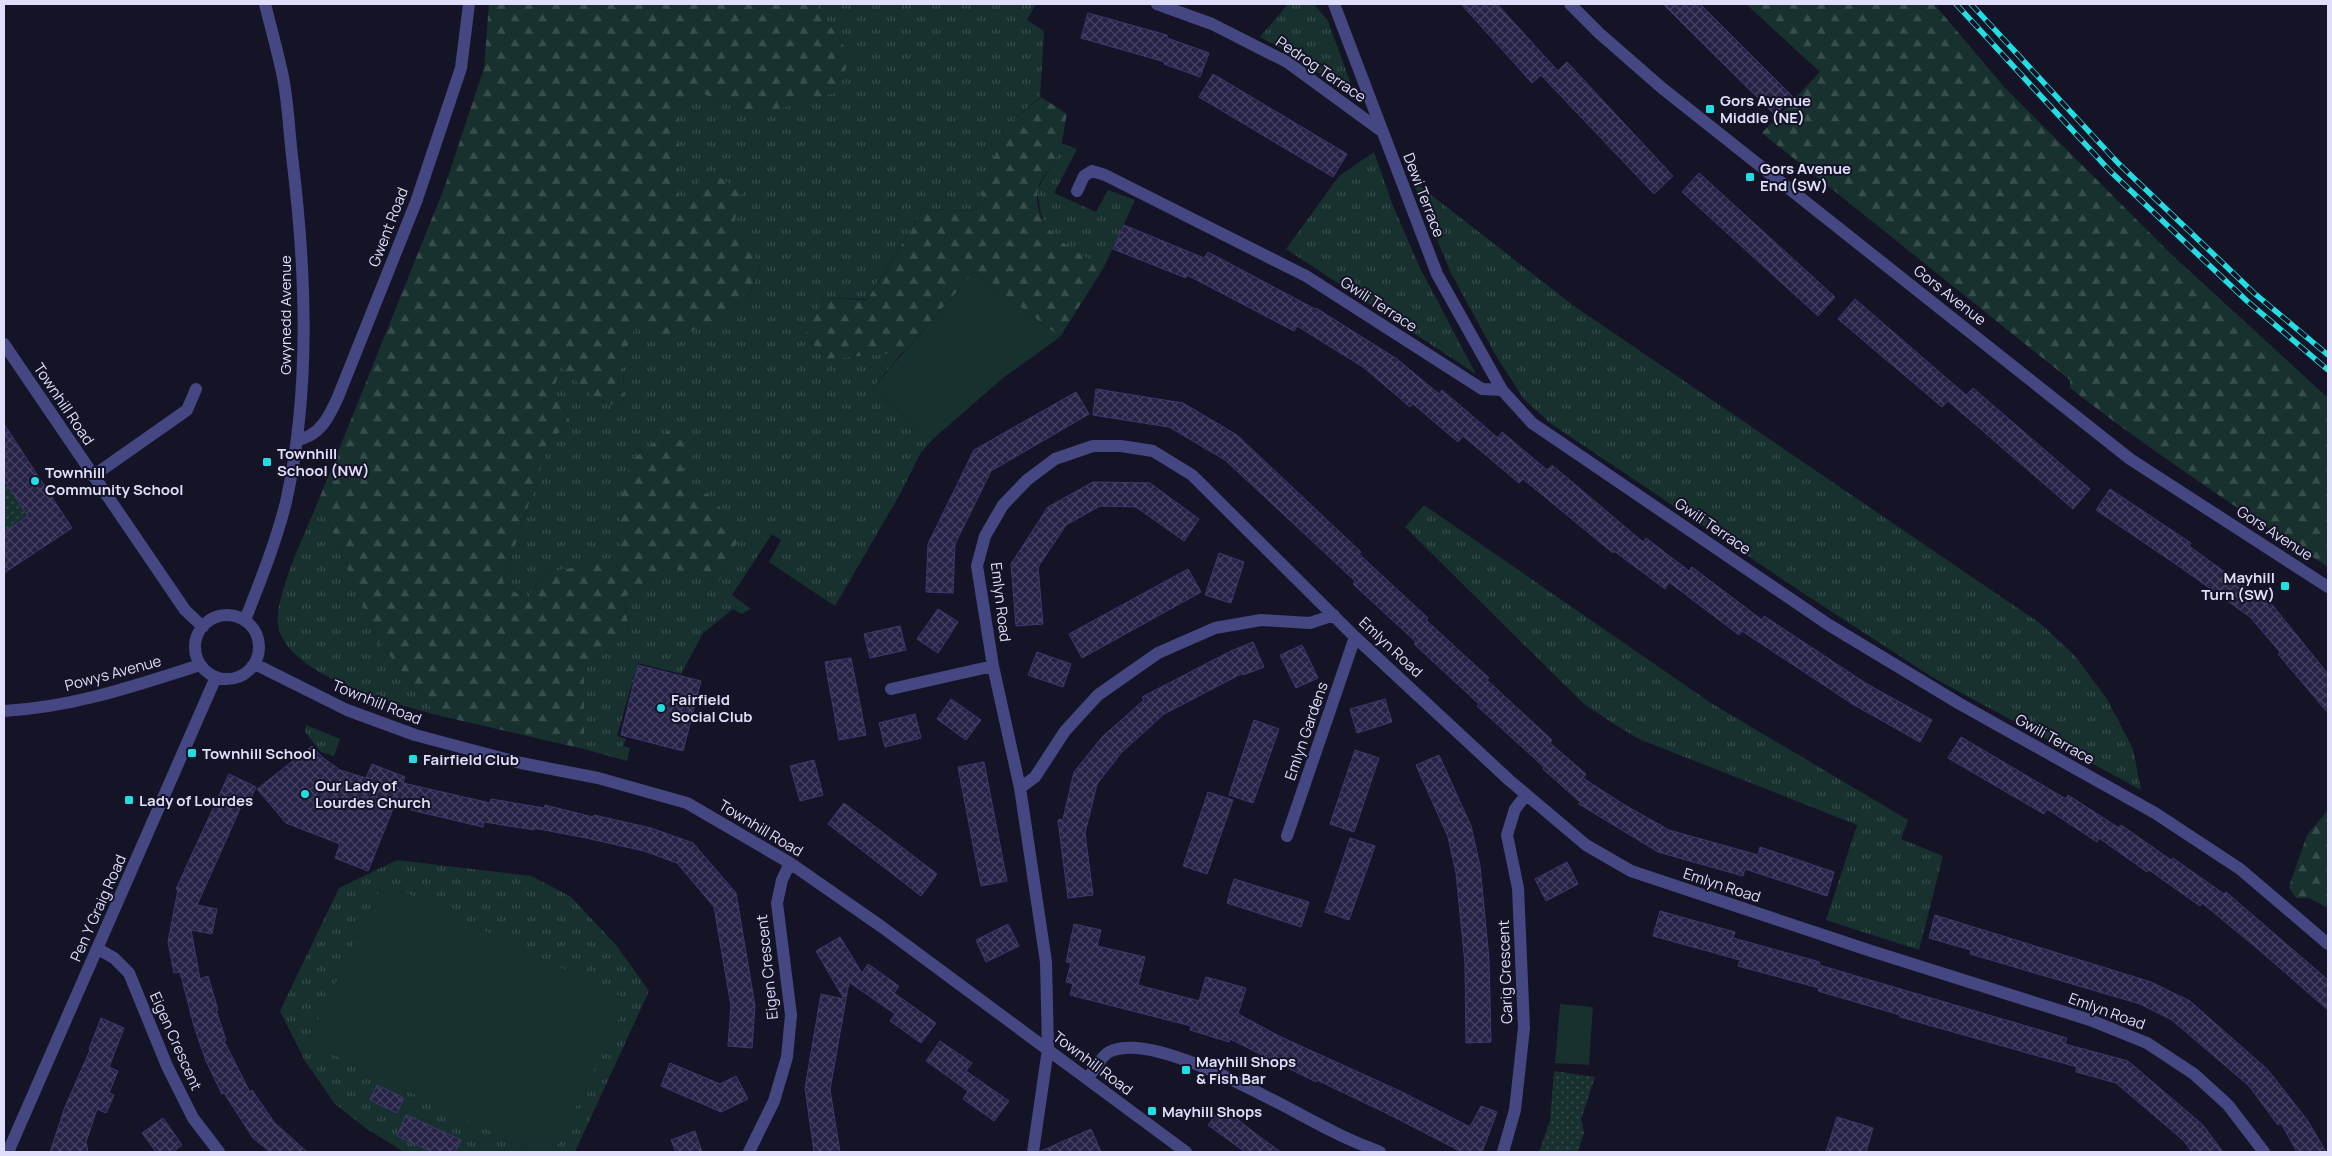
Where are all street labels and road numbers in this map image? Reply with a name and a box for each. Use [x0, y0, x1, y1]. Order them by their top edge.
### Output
street label: Pedrog Terrace [1272, 31, 1371, 107]
street label: Dewi Terrace [1398, 150, 1450, 240]
street label: Gwent Road [363, 184, 413, 270]
street label: Gwynedd Avenue [275, 255, 296, 375]
street label: Gors Avenue [1909, 260, 1991, 330]
street label: Gwili Terrace [1336, 271, 1422, 337]
street label: Townhill Road [29, 359, 99, 449]
street label: Gwili Terrace [1671, 493, 1755, 559]
street label: Gors Avenue [2233, 501, 2317, 566]
street label: Emlyn Road [986, 561, 1016, 643]
street label: Emlyn Road [1355, 612, 1427, 682]
street label: Powys Avenue [62, 650, 164, 696]
street label: Townhill Road [329, 675, 425, 729]
street label: Emlyn Gardens [1279, 679, 1333, 783]
street label: Gwili Terrace [2012, 709, 2099, 770]
street label: Townhill Road [715, 795, 807, 861]
street label: Pen Y Graig Road [65, 851, 131, 965]
street label: Emlyn Road [1681, 863, 1763, 907]
street label: Eigen Crescent [751, 913, 783, 1021]
street label: Carig Crescent [1493, 920, 1517, 1024]
street label: Emlyn Road [2066, 987, 2148, 1035]
street label: Eigen Crescent [145, 989, 207, 1093]
street label: Townhill Road [1049, 1026, 1137, 1100]

